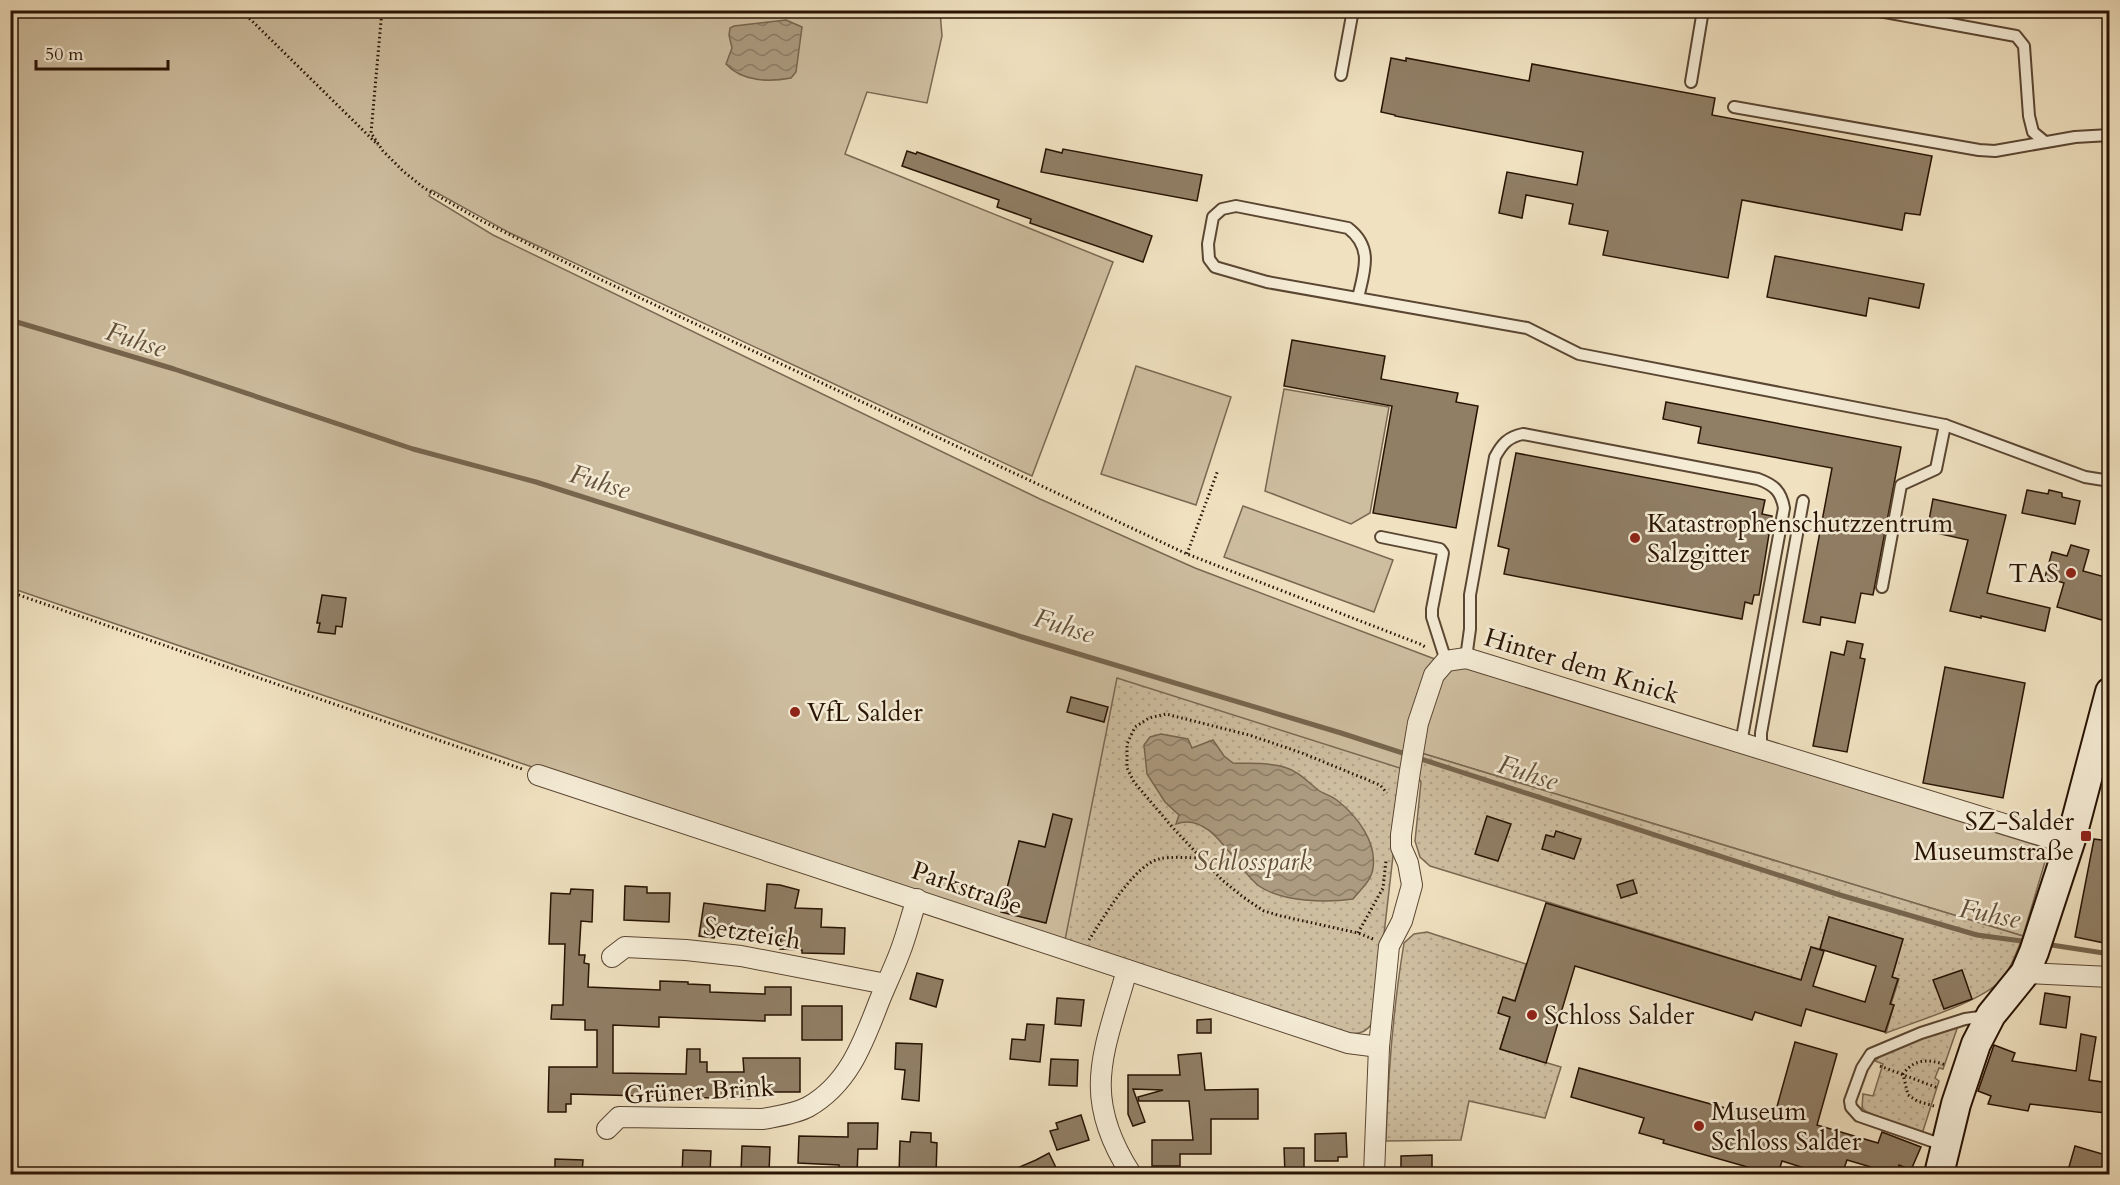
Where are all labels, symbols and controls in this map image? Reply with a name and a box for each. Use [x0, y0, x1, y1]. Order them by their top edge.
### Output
scale bar [36, 33, 168, 71]
text: 50 m [45, 42, 84, 67]
water label: Fuhse [101, 313, 171, 367]
water label: Fuhse [565, 455, 635, 509]
place label: Katastrophenschutzzentrum Salzgitter [1647, 506, 1953, 571]
marker: Katastrophenschutzzentrum Salzgitter [1628, 531, 1642, 545]
place label: TAS [2008, 556, 2059, 591]
marker: TAS [2064, 566, 2078, 580]
water label: Fuhse [1029, 599, 1099, 653]
street label: Hinter dem Knick [1480, 620, 1684, 712]
place label: VfL Salder [807, 695, 923, 730]
marker: VfL Salder [788, 705, 802, 719]
water label: Fuhse [1493, 746, 1563, 800]
place label: SZ-Salder Museumstraße [1914, 804, 2075, 869]
marker: SZ-Salder Museumstraße [2079, 829, 2093, 843]
park label: Schlosspark [1194, 844, 1312, 879]
street label: Parkstraße [907, 853, 1027, 923]
water label: Fuhse [1956, 890, 2024, 938]
street label: Setzteich [701, 908, 803, 958]
place label: Schloss Salder [1544, 998, 1695, 1033]
marker: Schloss Salder [1525, 1008, 1539, 1022]
street label: Grüner Brink [623, 1070, 775, 1112]
place label: Museum Schloss Salder [1711, 1094, 1862, 1159]
marker: Museum Schloss Salder [1692, 1119, 1706, 1133]

